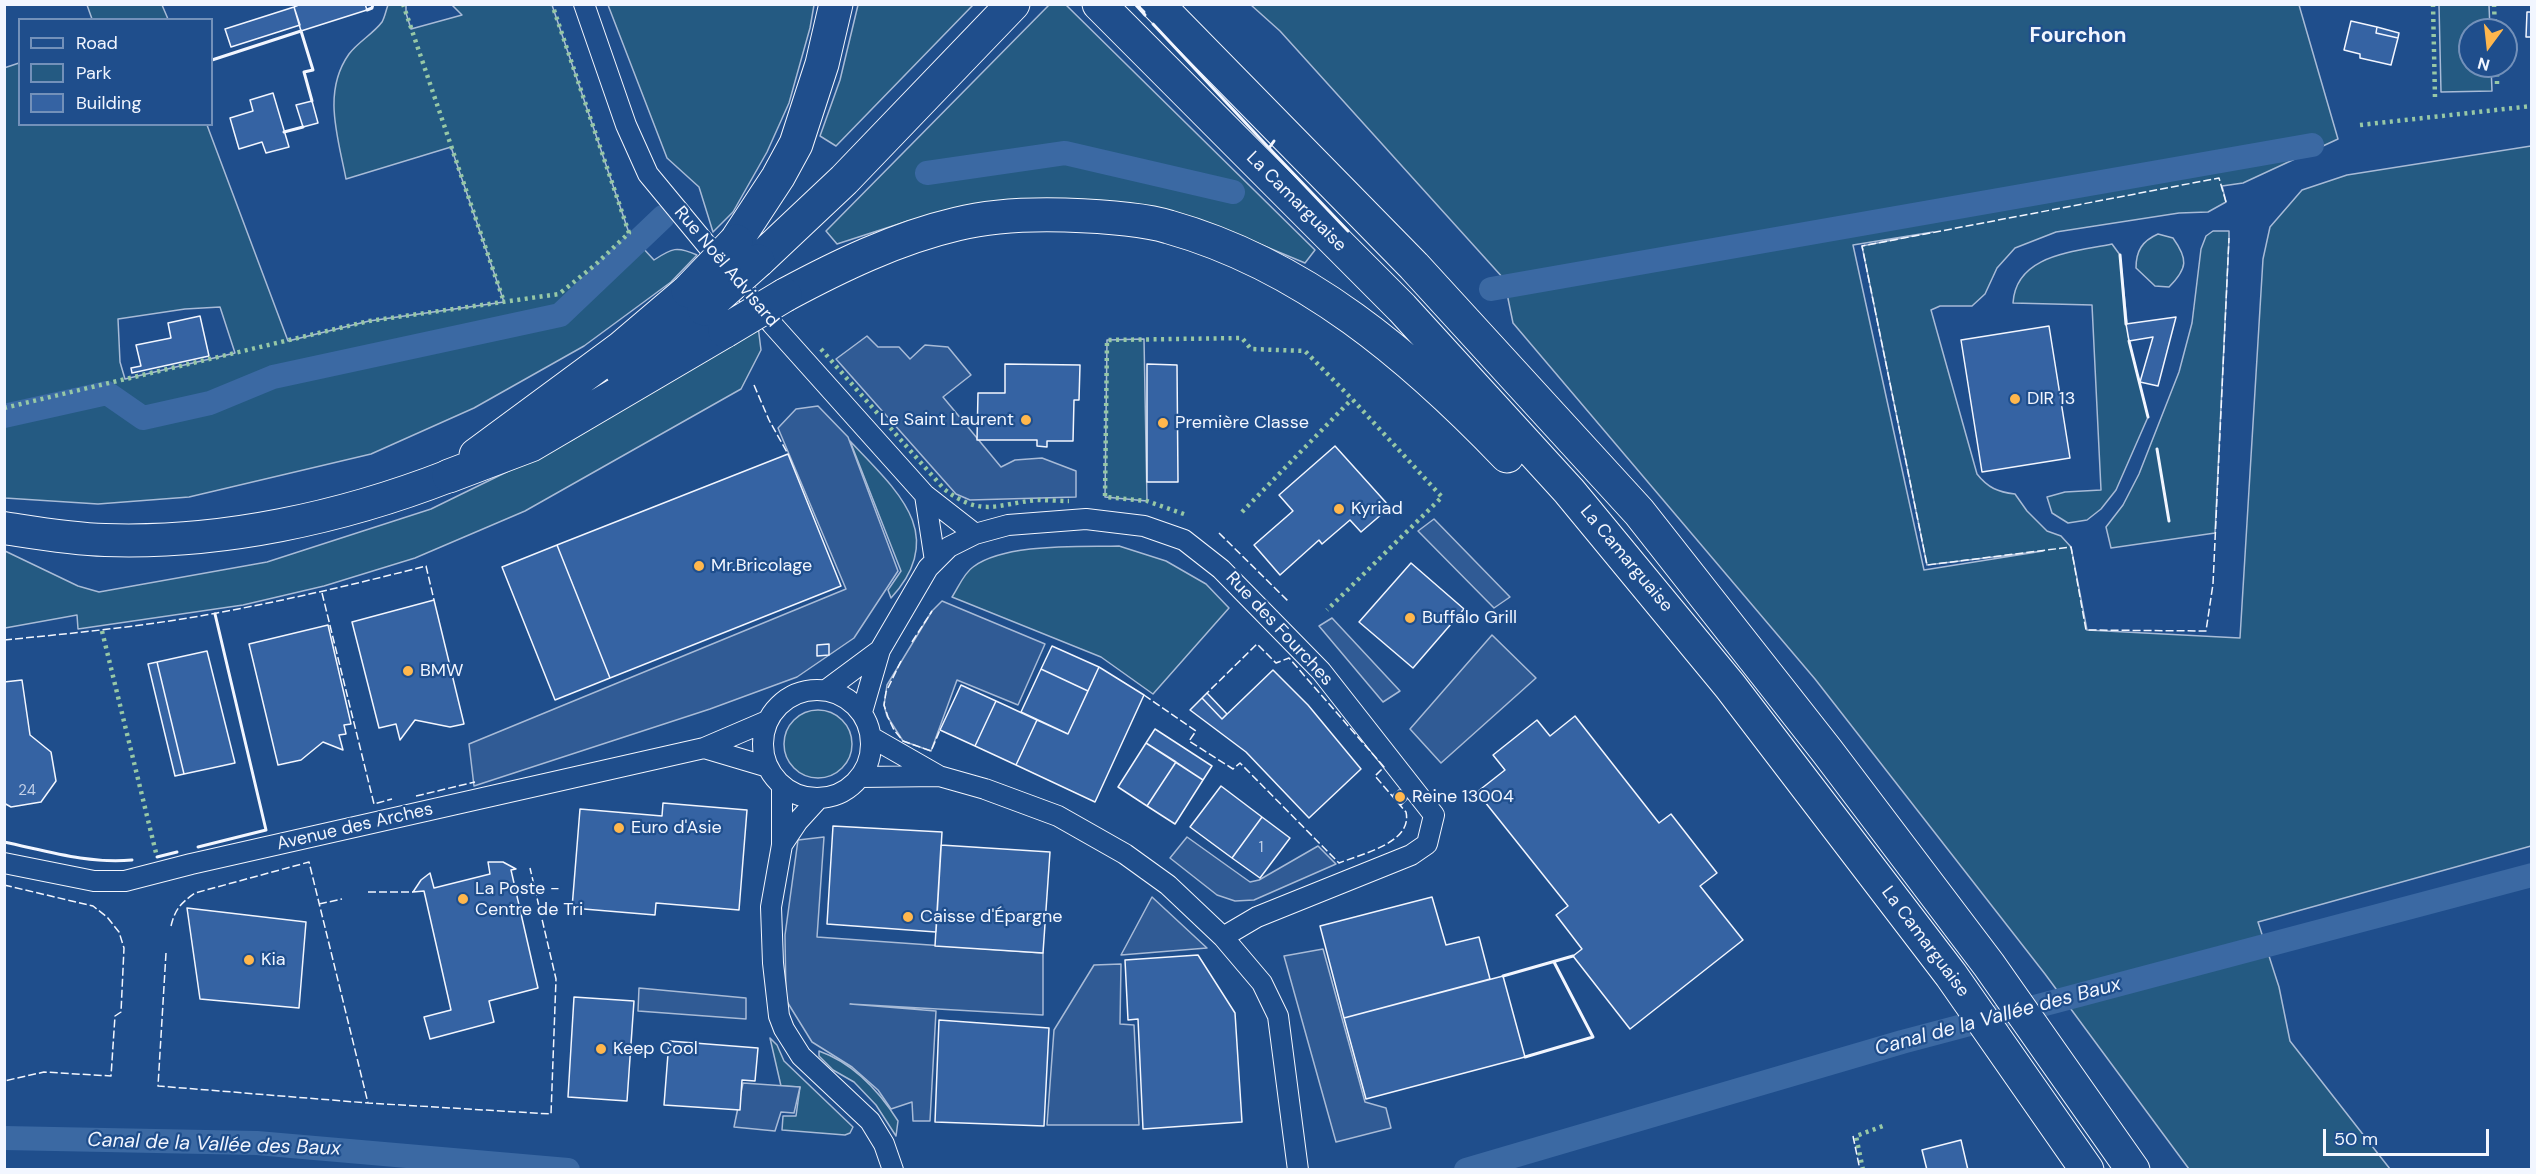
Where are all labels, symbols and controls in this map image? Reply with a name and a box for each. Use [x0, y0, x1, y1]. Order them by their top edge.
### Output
legend [18, 18, 213, 126]
north arrow [2458, 18, 2518, 78]
district label: Fourchon [2030, 23, 2126, 49]
text: Road [76, 31, 118, 55]
text: N [2475, 52, 2492, 76]
text: Park [76, 61, 112, 85]
text: Building [76, 91, 141, 115]
street label: La Camarguaise [1241, 147, 1351, 257]
street label: Rue Noël Advisard [669, 202, 783, 332]
place label: DIR 13 [2027, 388, 2075, 410]
marker: DIR 13 [2008, 392, 2022, 406]
place label: Le Saint Laurent [880, 409, 1014, 431]
place label: Première Classe [1175, 412, 1309, 434]
marker: Le Saint Laurent [1019, 413, 1033, 427]
marker: Première Classe [1156, 416, 1170, 430]
place label: Kyriad [1351, 498, 1403, 520]
street label: La Camarguaise [1575, 501, 1677, 617]
marker: Kyriad [1332, 502, 1346, 516]
place label: Mr.Bricolage [711, 555, 812, 577]
marker: Mr.Bricolage [692, 559, 706, 573]
street label: Rue des Fourches [1221, 568, 1337, 690]
place label: Buffalo Grill [1422, 607, 1517, 629]
marker: Buffalo Grill [1403, 611, 1417, 625]
place label: BMW [420, 660, 463, 682]
marker: BMW [401, 664, 415, 678]
house number: 24 [18, 782, 36, 800]
place label: Reine 13004 [1412, 786, 1514, 808]
marker: Reine 13004 [1393, 790, 1407, 804]
street label: Avenue des Arches [275, 799, 435, 855]
place label: Euro d'Asie [631, 817, 722, 839]
marker: Euro d'Asie [612, 821, 626, 835]
house number: 1 [1259, 839, 1263, 857]
place label: La Poste - Centre de Tri [475, 878, 583, 920]
street label: La Camarguaise [1876, 882, 1974, 1002]
marker: La Poste - Centre de Tri [456, 892, 470, 906]
place label: Caisse d'Épargne [920, 906, 1063, 928]
marker: Caisse d'Épargne [901, 910, 915, 924]
place label: Kia [261, 949, 286, 971]
marker: Kia [242, 953, 256, 967]
water label: Canal de la Vallée des Baux [1872, 973, 2124, 1061]
place label: Keep Cool [613, 1038, 698, 1060]
marker: Keep Cool [594, 1042, 608, 1056]
scale bar [2326, 1117, 2492, 1155]
text: 50 m [2334, 1127, 2378, 1151]
water label: Canal de la Vallée des Baux [87, 1129, 341, 1161]

